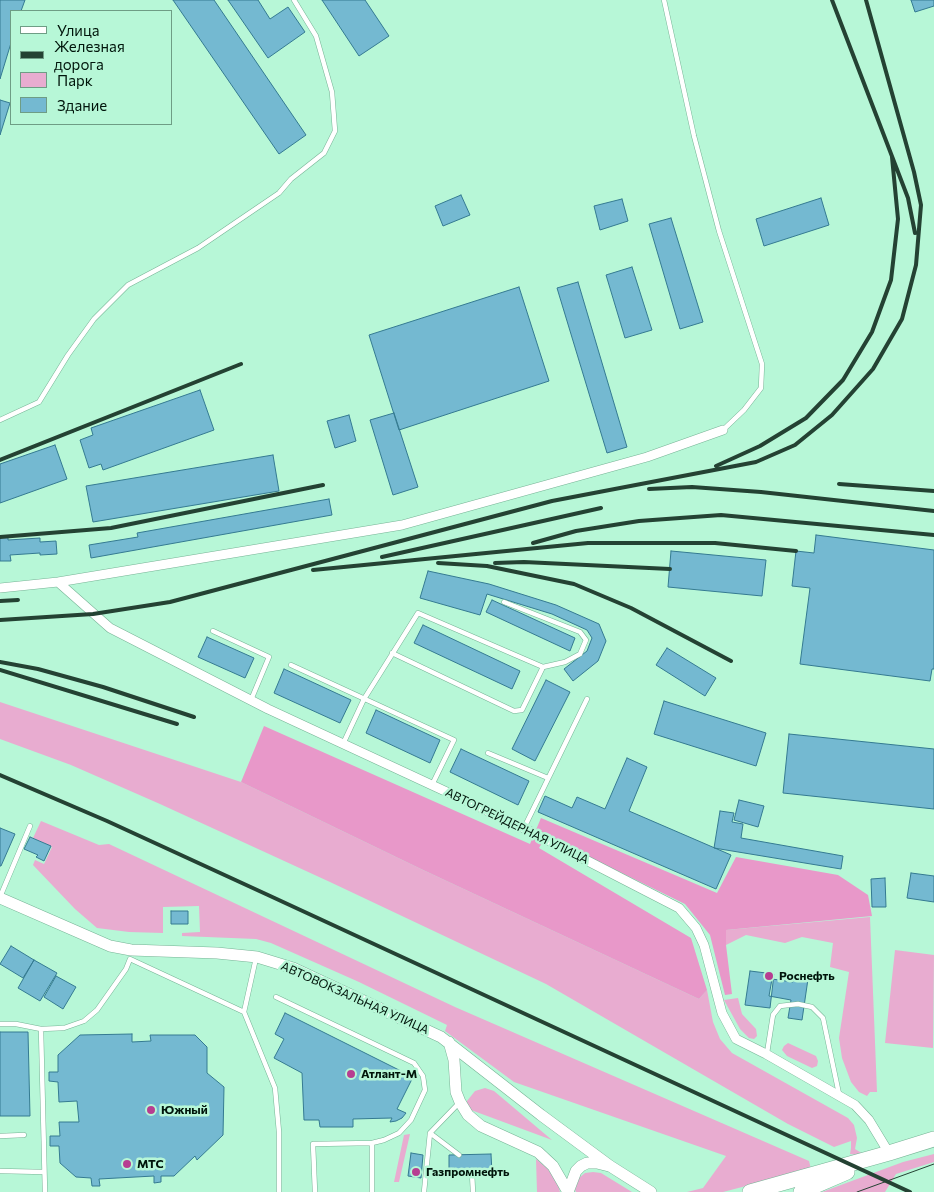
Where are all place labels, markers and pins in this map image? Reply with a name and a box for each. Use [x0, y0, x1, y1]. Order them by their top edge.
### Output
place label: Роснефть [779, 969, 835, 983]
marker: Роснефть [763, 970, 775, 982]
place label: Атлант-М [361, 1067, 417, 1081]
marker: Атлант-М [345, 1068, 357, 1080]
place label: Южный [161, 1103, 208, 1117]
marker: Южный [145, 1104, 157, 1116]
place label: МТС [137, 1157, 164, 1171]
marker: МТС [121, 1158, 133, 1170]
place label: Газпромнефть [426, 1165, 509, 1179]
marker: Газпромнефть [410, 1166, 422, 1178]

